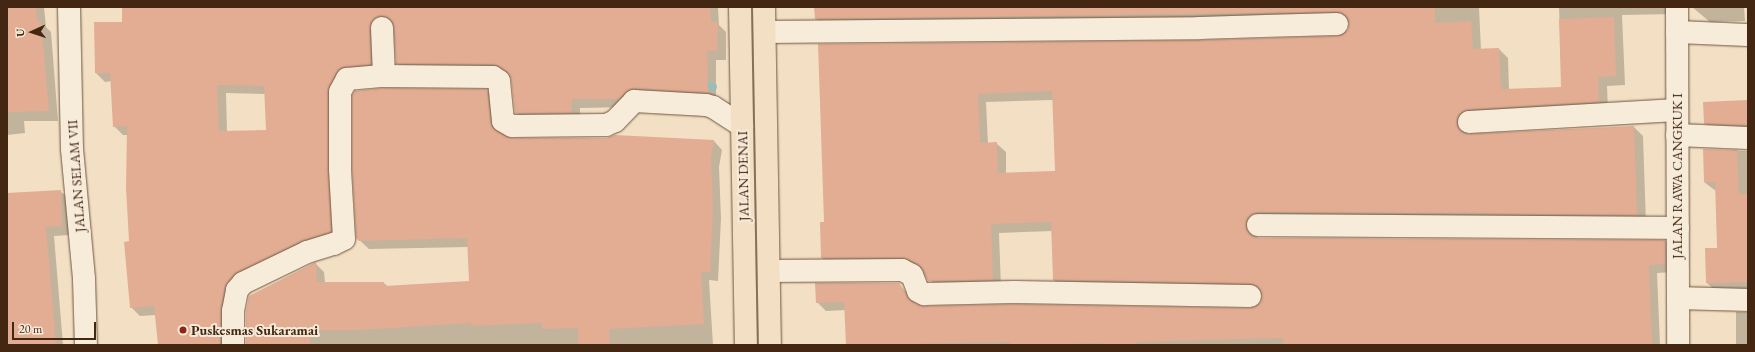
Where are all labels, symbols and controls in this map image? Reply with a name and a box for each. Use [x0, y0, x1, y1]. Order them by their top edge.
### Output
north arrow [12, 12, 52, 52]
text: U [13, 28, 27, 37]
street label: JALAN RAWA CANGKUK I [1669, 93, 1685, 259]
street label: JALAN SELAM VII [64, 119, 88, 233]
street label: JALAN DENAI [734, 131, 752, 221]
scale bar [14, 314, 98, 340]
text: 20 m [19, 321, 42, 337]
place label: Puskesmas Sukaramai [191, 322, 318, 338]
marker: Puskesmas Sukaramai [178, 325, 188, 335]

